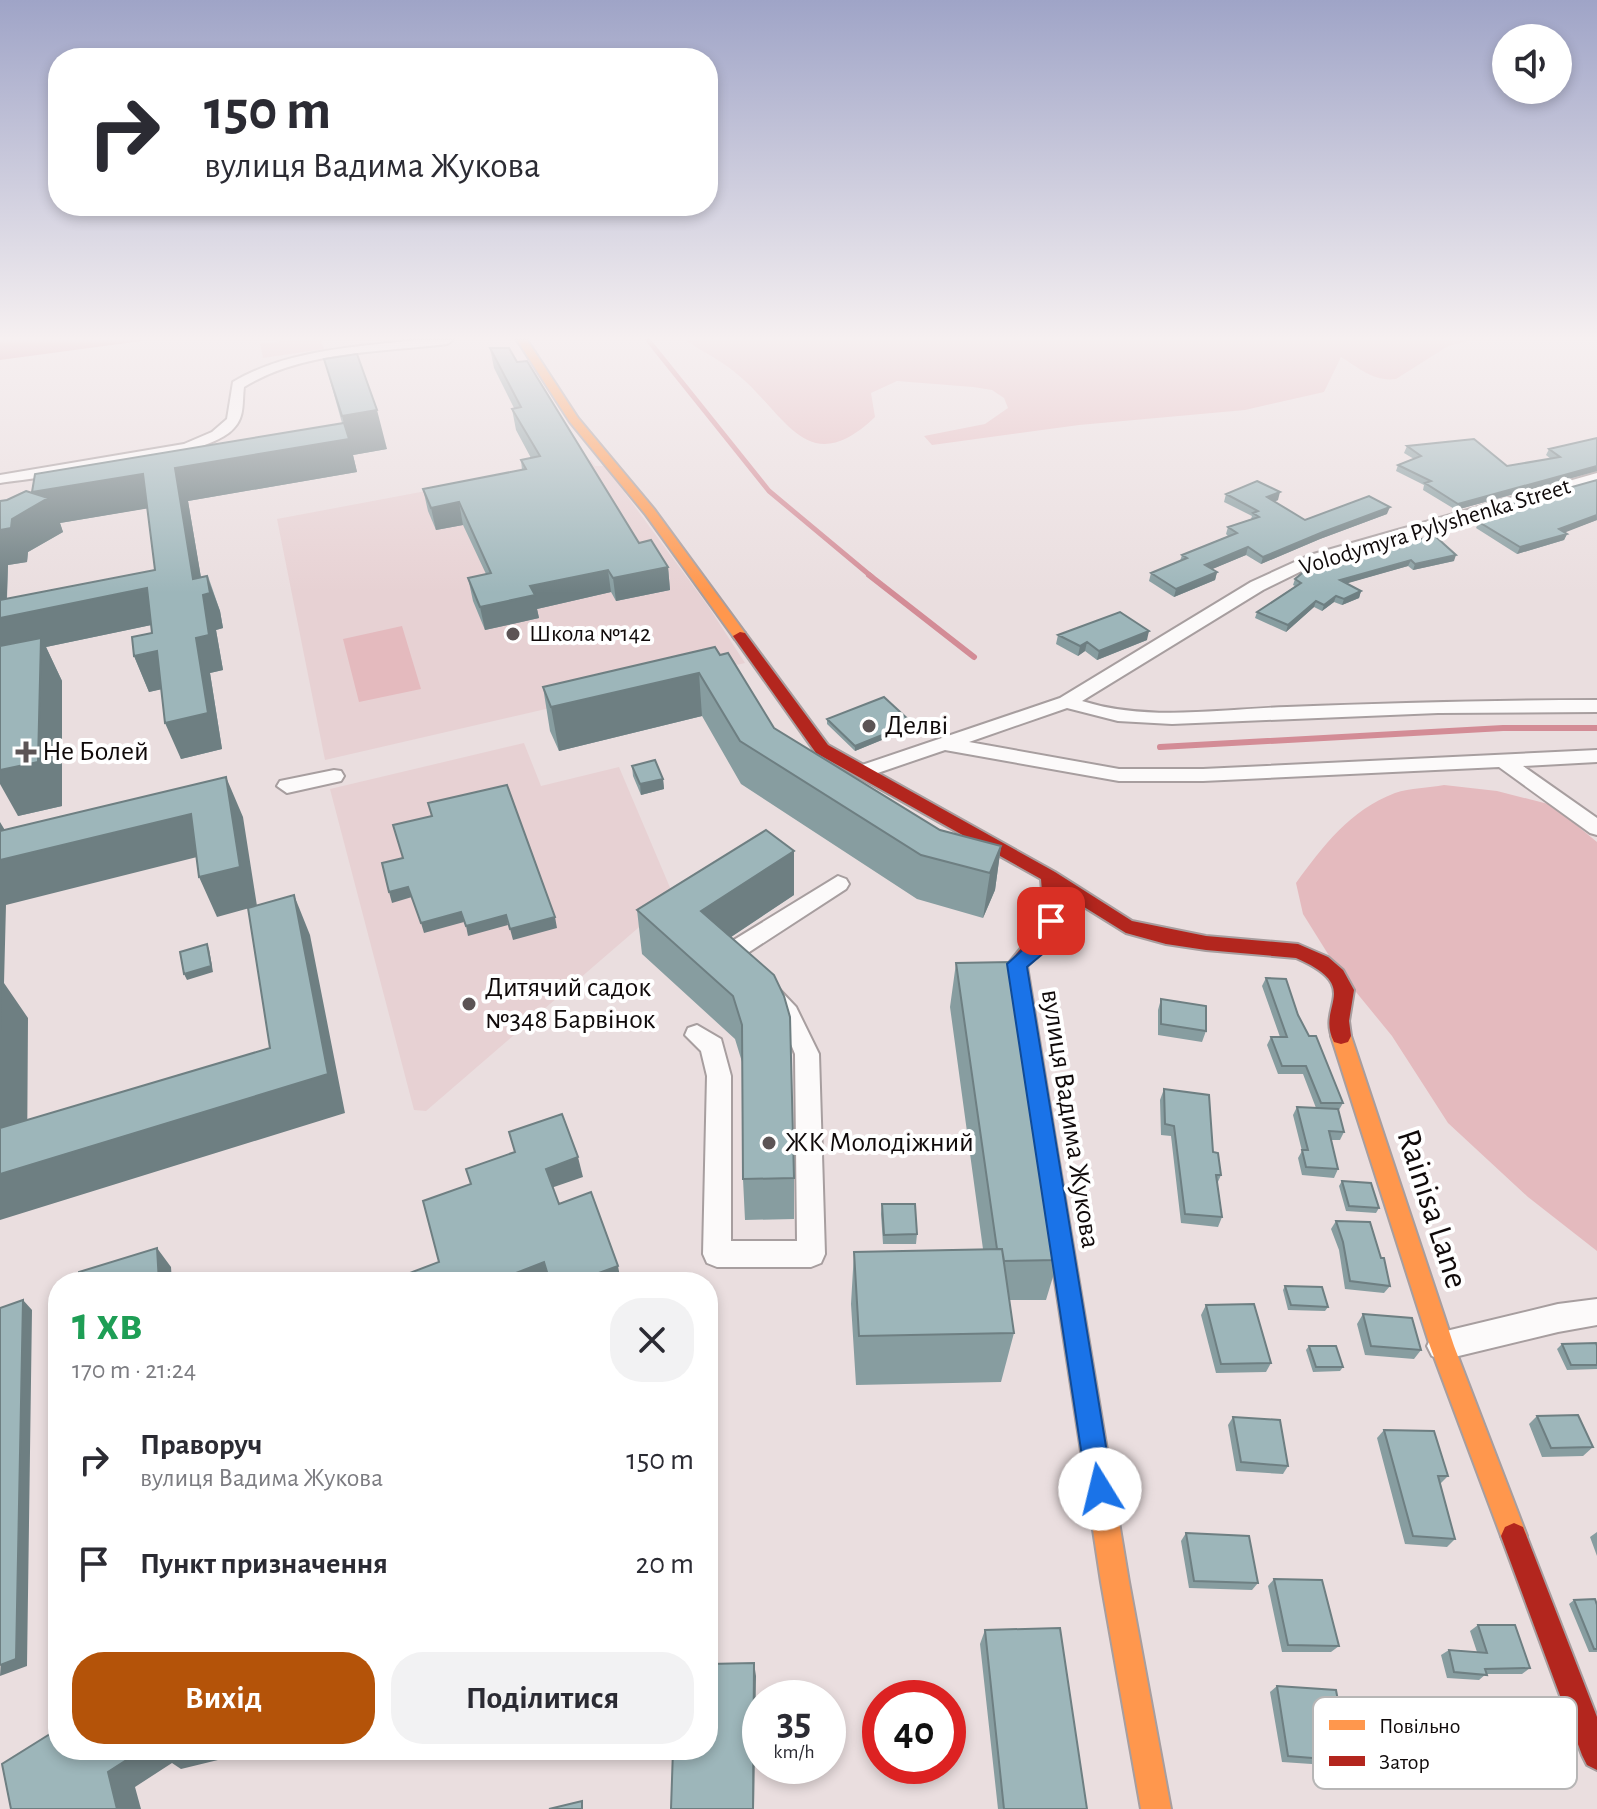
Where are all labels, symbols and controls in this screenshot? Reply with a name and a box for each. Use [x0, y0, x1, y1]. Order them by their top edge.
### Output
map controls [1492, 24, 1572, 104]
button: sound [1492, 24, 1572, 104]
icon: right [72, 80, 176, 184]
text: 150 m [204, 83, 331, 139]
text: вулиця Вадима Жукова [204, 148, 541, 184]
street label: Volodymyra Pylyshenka Street [1297, 474, 1574, 580]
place label: Школа №142 [529, 622, 651, 646]
marker: Школа №142 [504, 625, 522, 643]
place label: Делві [885, 712, 948, 740]
marker: Делві [860, 717, 878, 735]
place label: Не Болей [42, 738, 149, 766]
marker: Не Болей [17, 743, 35, 761]
pin [1017, 887, 1085, 955]
icon: arrive [1029, 899, 1073, 943]
place label: Дитячий садок №348 Барвінок [485, 974, 656, 1034]
street label: вулиця Вадима Жукова [1036, 988, 1104, 1251]
marker: Дитячий садок №348 Барвінок [460, 995, 478, 1013]
street label: Rainisa Lane [1390, 1126, 1474, 1292]
place label: ЖК Молодіжний [785, 1129, 974, 1157]
marker: ЖК Молодіжний [760, 1134, 778, 1152]
button: close [610, 1298, 694, 1382]
text: 1 хв [72, 1301, 142, 1349]
text: 170 m · 21:24 [72, 1357, 196, 1383]
text: Праворуч [140, 1430, 262, 1460]
icon: right [72, 1438, 116, 1482]
text: 150 m [626, 1445, 694, 1475]
position arrow [1058, 1447, 1142, 1531]
text: вулиця Вадима Жукова [140, 1465, 383, 1491]
icon: arrive [72, 1542, 116, 1586]
text: Пункт призначення [140, 1549, 388, 1579]
text: 20 m [636, 1549, 694, 1579]
button: Вихід [72, 1652, 375, 1744]
button: Поділитися [391, 1652, 694, 1744]
speed limit sign: 40 [862, 1680, 966, 1784]
legend [1313, 1697, 1577, 1789]
text: 35 [777, 1702, 811, 1742]
text: Повільно [1379, 1715, 1460, 1737]
text: km/h [773, 1742, 815, 1762]
text: Затор [1379, 1751, 1430, 1773]

